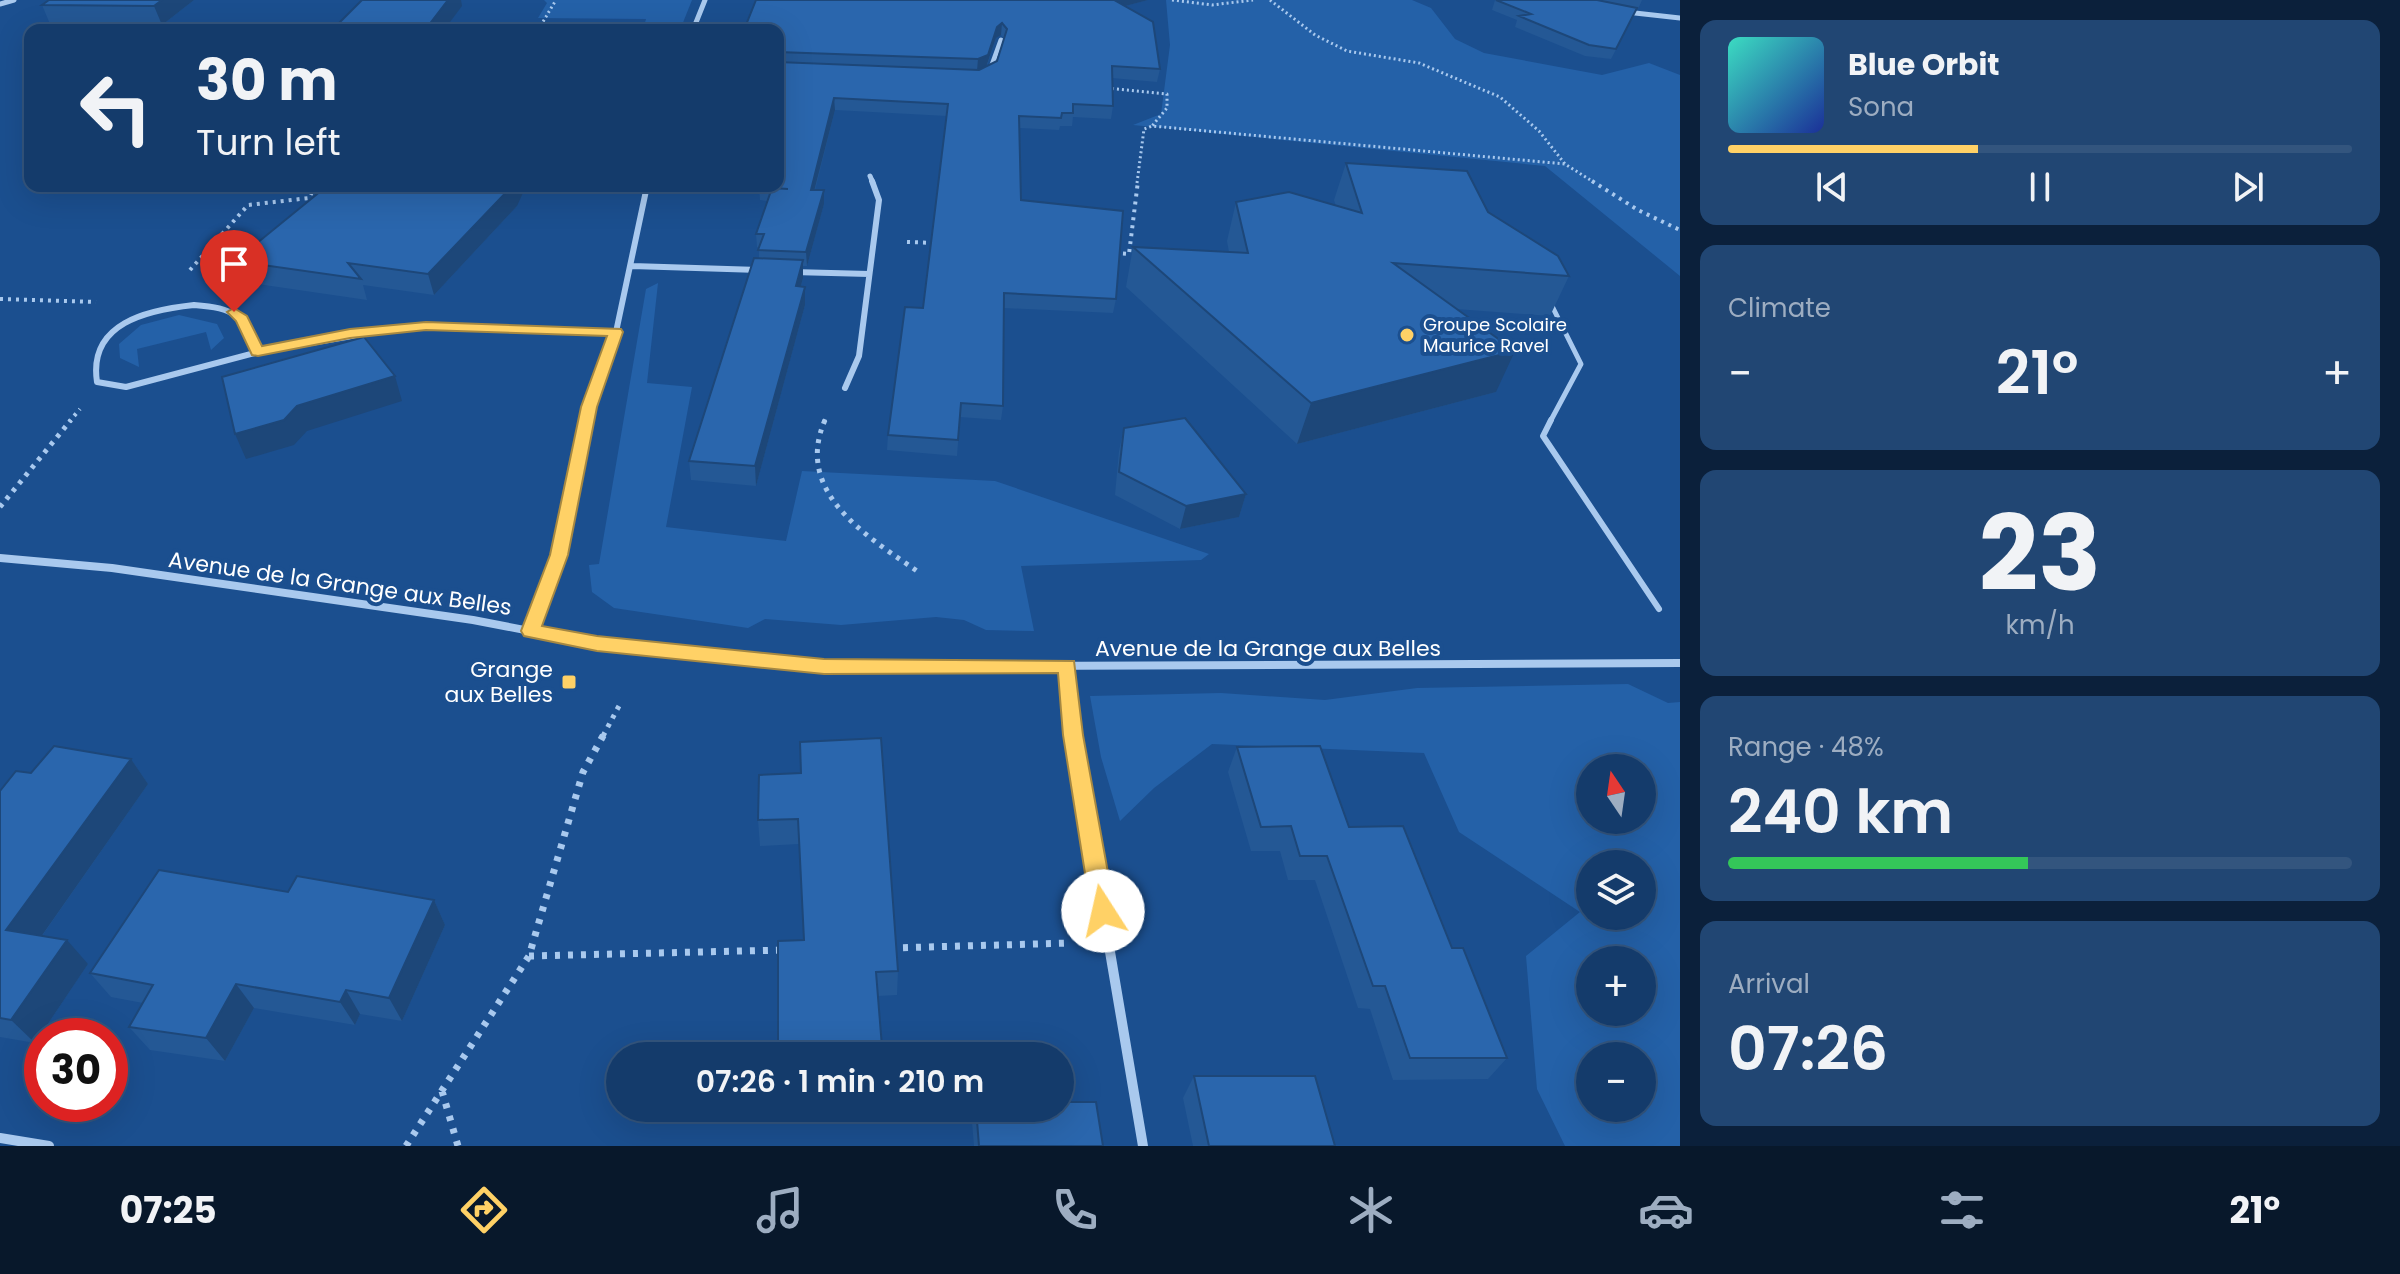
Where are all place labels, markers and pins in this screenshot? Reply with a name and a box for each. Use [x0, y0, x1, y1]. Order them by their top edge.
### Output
pin [200, 230, 268, 312]
place label: Groupe Scolaire Maurice Ravel [1423, 312, 1567, 358]
marker: Groupe Scolaire Maurice Ravel [1398, 326, 1416, 344]
place label: Grange aux Belles [445, 654, 553, 710]
marker: Grange aux Belles [560, 673, 578, 691]

